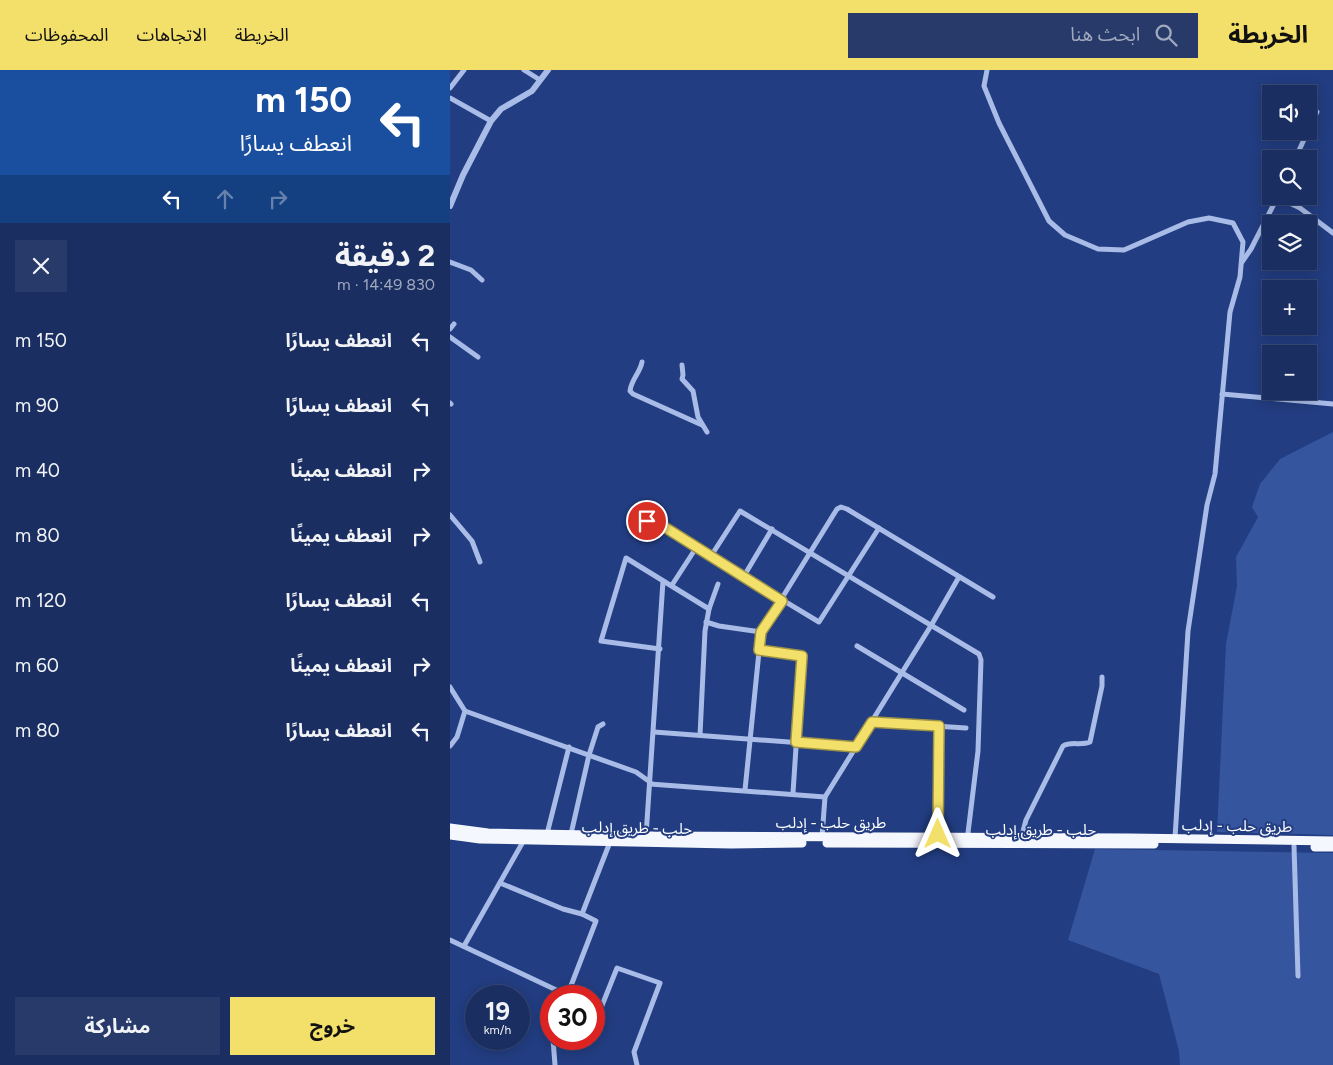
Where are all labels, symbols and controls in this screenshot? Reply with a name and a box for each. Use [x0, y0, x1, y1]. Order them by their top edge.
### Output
search box [848, 13, 1198, 58]
text: الخريطة [1228, 20, 1308, 49]
icon: search [1152, 21, 1180, 49]
text: ابحث هنا [1070, 23, 1140, 46]
text: المحفوظات [25, 24, 109, 46]
text: الاتجاهات [137, 24, 207, 46]
text: الخريطة [235, 24, 289, 46]
text: 150 m [255, 79, 352, 121]
map controls [1262, 85, 1317, 400]
button: sound [1262, 85, 1317, 140]
icon: left [370, 90, 435, 155]
text: انعطف يسارًا [240, 130, 352, 157]
button: search [1262, 150, 1317, 205]
icon: left [158, 185, 186, 213]
icon: ahead [211, 185, 239, 213]
icon: right [264, 185, 292, 213]
button: layers [1262, 215, 1317, 270]
text: 2 دقيقة [335, 237, 435, 274]
button: close [15, 240, 67, 292]
text: 830 m · 14:49 [337, 275, 435, 294]
button: + [1262, 280, 1317, 335]
icon: left [407, 327, 435, 355]
text: 150 m [15, 329, 67, 352]
text: انعطف يسارًا [285, 329, 392, 352]
button: − [1262, 345, 1317, 400]
icon: left [407, 392, 435, 420]
text: 90 m [15, 394, 59, 417]
text: انعطف يسارًا [285, 394, 392, 417]
icon: right [407, 457, 435, 485]
text: 40 m [15, 459, 60, 482]
text: انعطف يمينًا [290, 459, 392, 482]
pin [626, 500, 668, 542]
icon: arrive [633, 507, 661, 535]
icon: right [407, 522, 435, 550]
text: 80 m [15, 524, 60, 547]
text: انعطف يمينًا [290, 524, 392, 547]
icon: left [407, 587, 435, 615]
text: 120 m [15, 589, 67, 612]
text: انعطف يسارًا [285, 589, 392, 612]
icon: right [407, 652, 435, 680]
text: 60 m [15, 654, 59, 677]
text: انعطف يمينًا [290, 654, 392, 677]
icon: left [407, 717, 435, 745]
text: 80 m [15, 719, 60, 742]
text: انعطف يسارًا [285, 719, 392, 742]
position arrow [911, 807, 963, 859]
street label: طريق حلب - إدلب [776, 814, 886, 833]
street label: طريق حلب - إدلب [1182, 816, 1292, 837]
street label: حلب - طريق إدلب [582, 818, 692, 839]
street label: حلب - طريق إدلب [986, 821, 1096, 840]
speed limit sign: 30 [540, 985, 605, 1050]
text: 19 [485, 996, 510, 1026]
button: مشاركة [15, 997, 220, 1055]
button: خروج [230, 997, 435, 1055]
text: km/h [484, 1023, 511, 1037]

